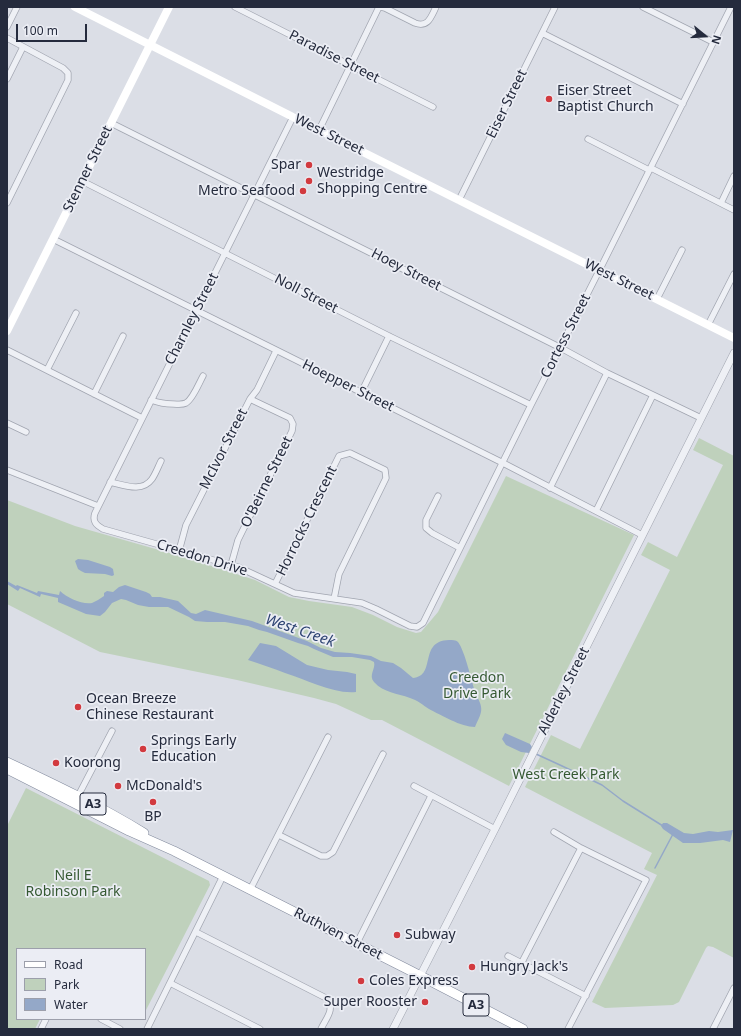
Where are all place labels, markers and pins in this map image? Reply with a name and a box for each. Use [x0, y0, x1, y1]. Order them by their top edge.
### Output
place label: Eiser Street Baptist Church [557, 83, 654, 116]
marker: Eiser Street Baptist Church [544, 94, 554, 104]
place label: Spar [271, 157, 301, 173]
marker: Spar [304, 160, 314, 170]
place label: Westridge Shopping Centre [317, 165, 427, 198]
marker: Westridge Shopping Centre [304, 176, 314, 186]
place label: Metro Seafood [198, 183, 295, 199]
marker: Metro Seafood [298, 186, 308, 196]
place label: Ocean Breeze Chinese Restaurant [86, 691, 214, 724]
marker: Ocean Breeze Chinese Restaurant [73, 702, 83, 712]
place label: Springs Early Education [151, 733, 236, 766]
marker: Springs Early Education [138, 744, 148, 754]
place label: Koorong [64, 755, 121, 771]
marker: Koorong [51, 758, 61, 768]
place label: McDonald's [126, 778, 202, 794]
marker: McDonald's [113, 781, 123, 791]
marker: BP [148, 797, 158, 807]
place label: BP [144, 809, 162, 825]
place label: Subway [405, 927, 456, 943]
marker: Subway [392, 930, 402, 940]
place label: Hungry Jack's [480, 959, 568, 975]
marker: Hungry Jack's [467, 962, 477, 972]
place label: Coles Express [369, 973, 459, 989]
marker: Coles Express [356, 976, 366, 986]
place label: Super Rooster [324, 994, 417, 1010]
marker: Super Rooster [420, 997, 430, 1007]

